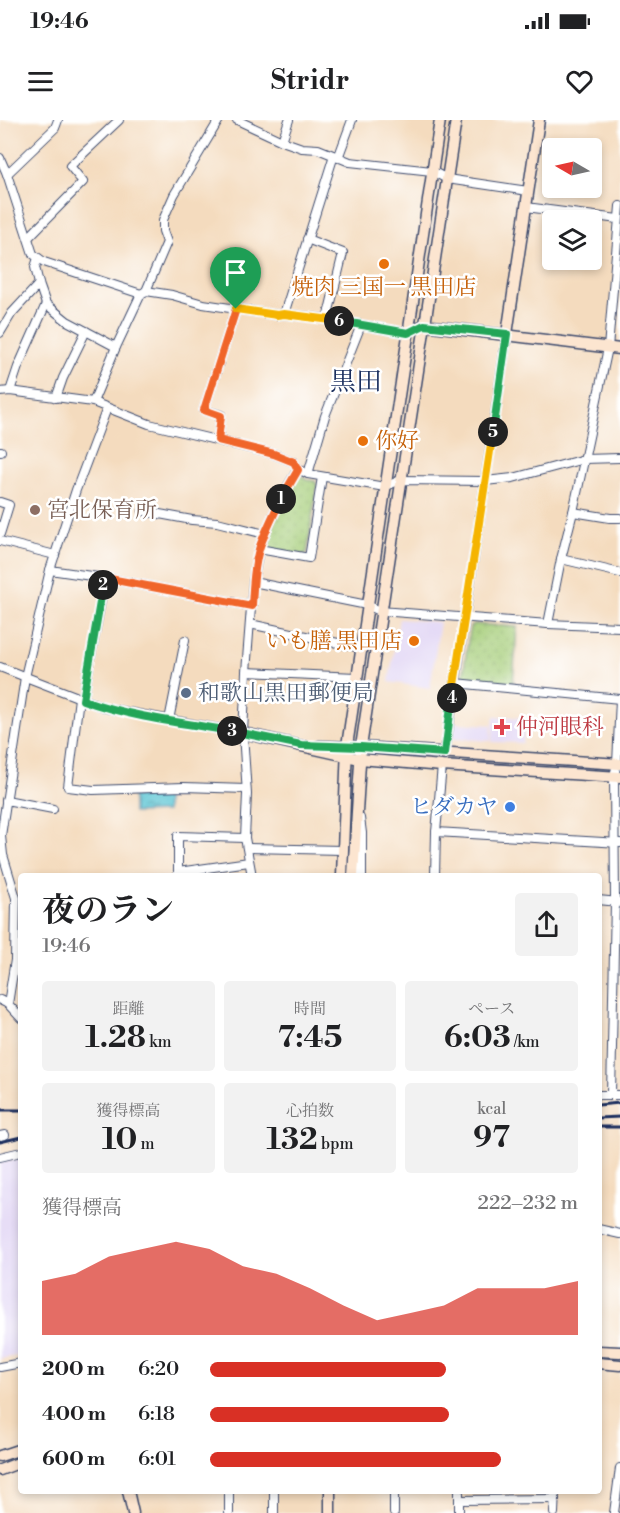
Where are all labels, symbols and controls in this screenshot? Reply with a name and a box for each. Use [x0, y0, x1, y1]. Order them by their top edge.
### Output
text: 19:46 [30, 8, 89, 35]
text: Stridr [271, 64, 349, 98]
icon: menu [24, 65, 57, 98]
icon: heart [563, 65, 596, 98]
north arrow [542, 138, 602, 198]
map controls [542, 138, 602, 270]
button: layers [542, 210, 602, 270]
pin [210, 247, 261, 309]
icon: arrive [219, 256, 252, 289]
marker: 焼肉 三国一 黒田店 [377, 257, 391, 271]
place label: 焼肉 三国一 黒田店 [291, 274, 477, 301]
pin: 6 [324, 306, 354, 336]
text: 6 [334, 311, 344, 331]
district label: 黒田 [330, 366, 382, 398]
pin: 5 [478, 417, 508, 447]
text: 5 [488, 422, 498, 442]
place label: 你好 [375, 428, 419, 455]
marker: 你好 [356, 434, 370, 448]
pin: 1 [266, 484, 296, 514]
text: 1 [277, 489, 285, 509]
place label: 宮北保育所 [47, 497, 157, 524]
marker: 宮北保育所 [28, 503, 42, 517]
pin: 2 [88, 570, 118, 600]
text: 2 [98, 575, 108, 595]
place label: いも膳 黒田店 [265, 628, 402, 655]
marker: いも膳 黒田店 [407, 634, 421, 648]
place label: 和歌山黒田郵便局 [198, 680, 374, 707]
pin: 4 [437, 683, 467, 713]
marker: 和歌山黒田郵便局 [179, 686, 193, 700]
text: 4 [447, 688, 457, 708]
place label: 仲河眼科 [516, 714, 604, 741]
pin: 3 [217, 716, 247, 746]
marker: 仲河眼科 [493, 718, 511, 736]
text: 3 [227, 721, 237, 741]
place label: ヒダカヤ [410, 794, 498, 821]
marker: ヒダカヤ [503, 800, 517, 814]
text: 夜のラン [42, 891, 174, 932]
button: share [515, 893, 578, 956]
text: 19:46 [42, 934, 91, 959]
text: 距離 [112, 999, 144, 1019]
text: 時間 [294, 999, 326, 1019]
text: ペース [468, 999, 515, 1019]
text: 1.28 [85, 1019, 146, 1057]
text: 7:45 [278, 1019, 342, 1057]
text: 6:03 [444, 1019, 511, 1057]
text: km [146, 1032, 172, 1052]
text: /km [511, 1032, 540, 1052]
text: kcal [477, 1099, 506, 1119]
text: 獲得標高 [96, 1101, 160, 1121]
text: 心拍数 [286, 1101, 334, 1121]
text: 97 [473, 1119, 510, 1157]
text: 10 [102, 1121, 137, 1159]
text: 132 [267, 1121, 318, 1159]
text: m [137, 1134, 155, 1154]
text: bpm [318, 1134, 353, 1154]
text: 222–232 m [478, 1191, 578, 1216]
text: 獲得標高 [42, 1196, 122, 1221]
text: 200 m [42, 1357, 105, 1382]
text: 6:20 [138, 1357, 179, 1382]
text: 400 m [42, 1402, 106, 1427]
text: 6:18 [138, 1402, 175, 1427]
text: 600 m [42, 1447, 105, 1472]
text: 6:01 [138, 1447, 176, 1472]

